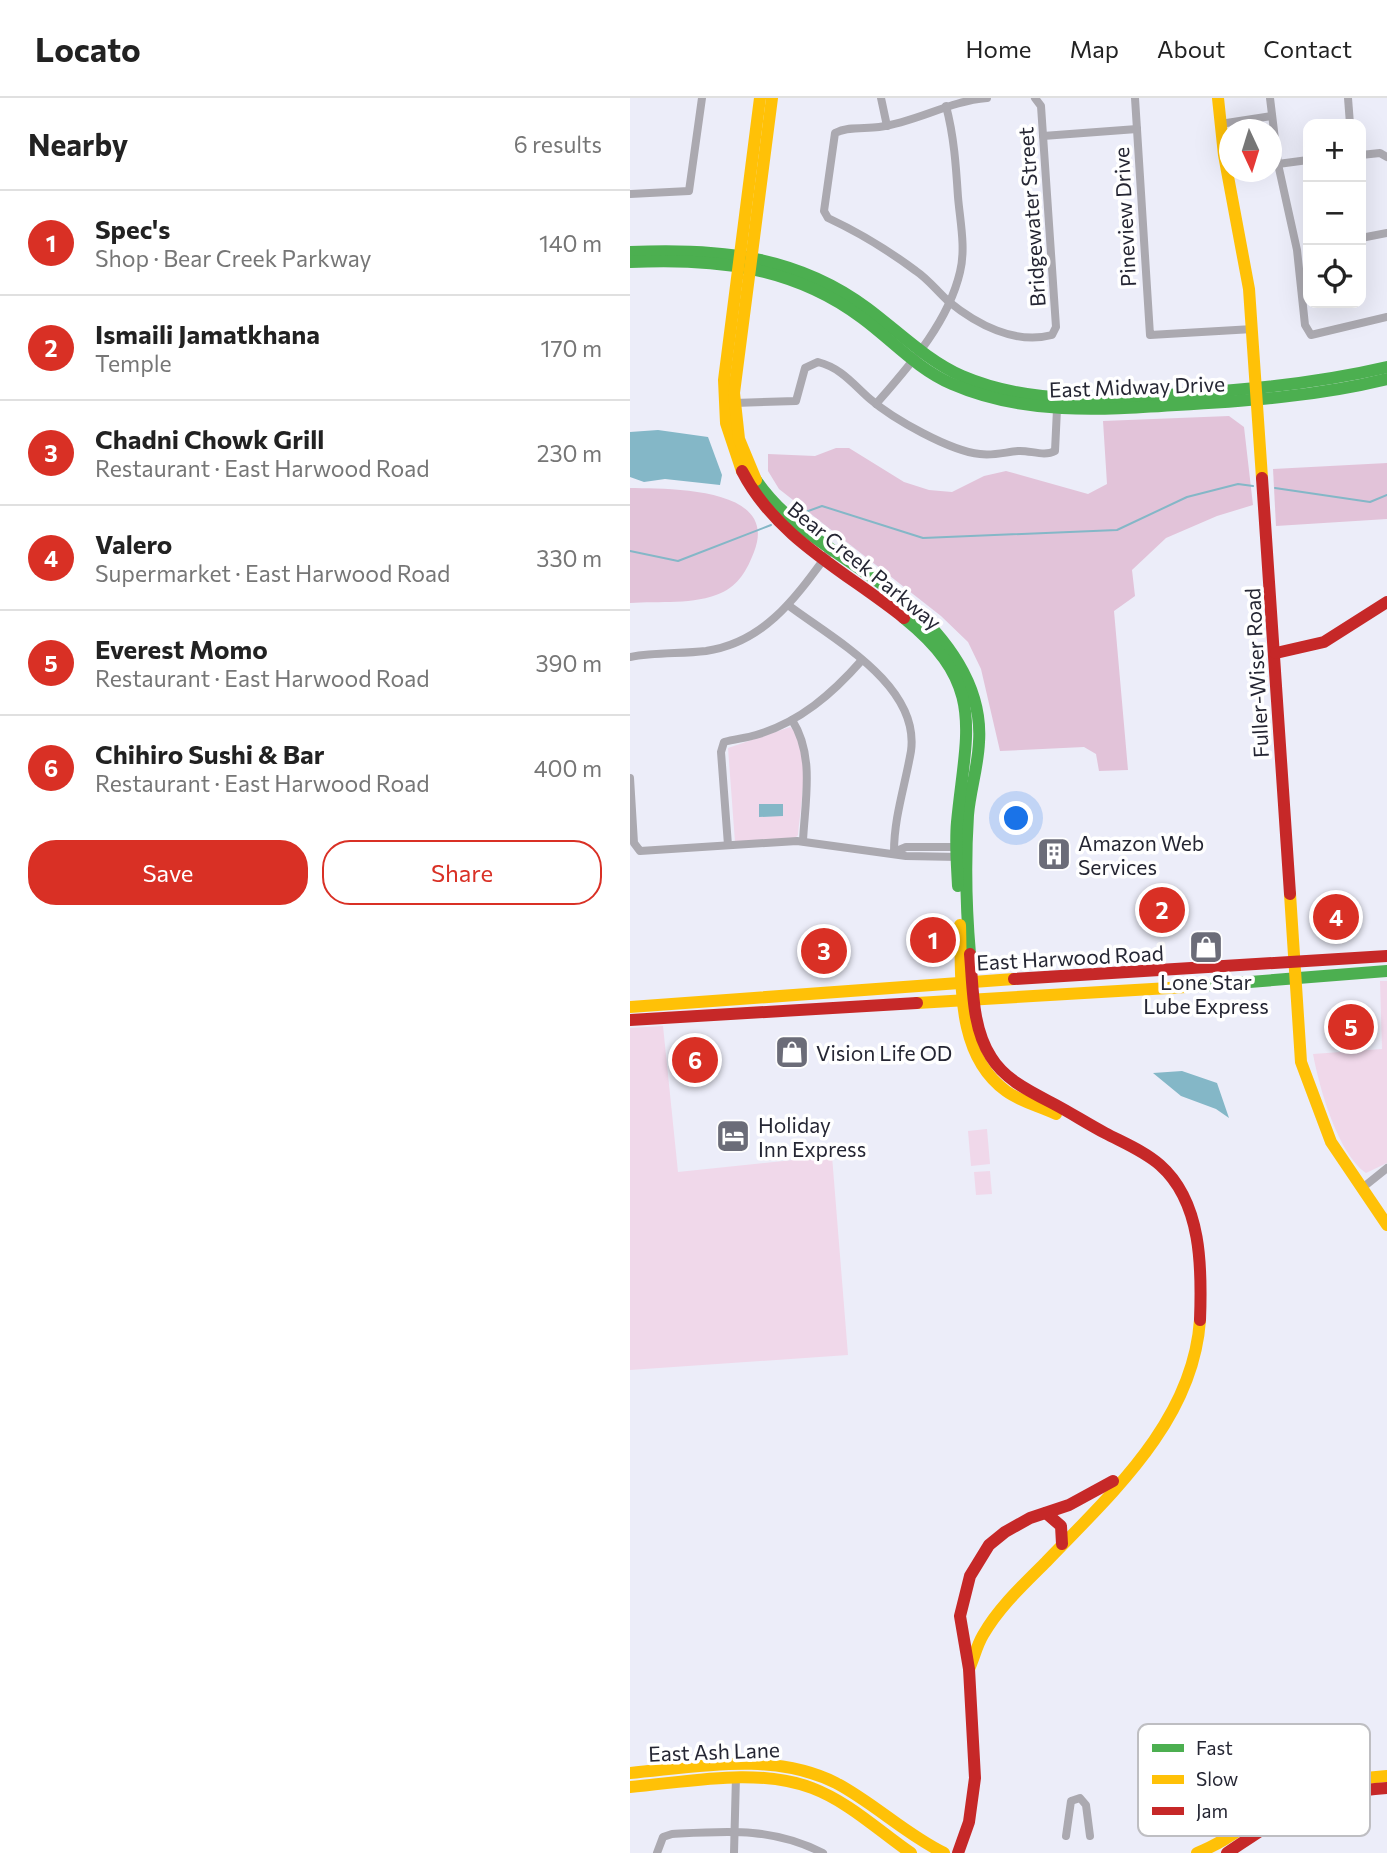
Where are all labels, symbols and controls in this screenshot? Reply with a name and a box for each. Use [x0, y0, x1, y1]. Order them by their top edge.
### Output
text: Locato [35, 28, 141, 69]
text: Home [966, 34, 1032, 63]
text: Map [1070, 34, 1119, 63]
text: About [1157, 34, 1225, 63]
text: Contact [1263, 34, 1352, 63]
north arrow [1219, 119, 1282, 182]
map controls [1303, 119, 1366, 308]
button: + [1303, 119, 1366, 182]
text: Nearby [28, 125, 128, 162]
street label: Bridgewater Street [1012, 126, 1050, 308]
text: 6 results [514, 130, 602, 158]
street label: Pineview Drive [1108, 146, 1140, 288]
button: − [1303, 182, 1366, 245]
text: Spec's [95, 213, 170, 244]
text: 1 [46, 229, 56, 257]
text: 140 m [539, 229, 602, 257]
text: Shop · Bear Creek Parkway [95, 244, 372, 272]
button: locate [1303, 245, 1366, 308]
text: Ismaili Jamatkhana [95, 318, 320, 349]
text: 2 [44, 334, 58, 362]
text: 170 m [541, 334, 602, 362]
text: Temple [95, 349, 172, 377]
street label: East Midway Drive [1049, 370, 1225, 402]
text: Chadni Chowk Grill [95, 423, 324, 454]
text: 3 [44, 439, 58, 467]
text: 230 m [537, 439, 602, 467]
text: Restaurant · East Harwood Road [95, 454, 430, 482]
street label: Bear Creek Parkway [783, 495, 947, 635]
text: Valero [95, 528, 172, 559]
text: 4 [44, 544, 58, 572]
text: 330 m [536, 544, 602, 572]
text: Supermarket · East Harwood Road [95, 559, 450, 587]
street label: Fuller-Wiser Road [1239, 587, 1273, 759]
text: Everest Momo [95, 633, 268, 664]
text: 5 [44, 649, 58, 677]
text: 390 m [535, 649, 602, 677]
text: Restaurant · East Harwood Road [95, 664, 430, 692]
text: Chihiro Sushi & Bar [95, 738, 324, 769]
text: 6 [44, 754, 58, 782]
text: 400 m [534, 754, 602, 782]
text: Restaurant · East Harwood Road [95, 769, 430, 797]
your location [999, 801, 1033, 835]
place label: Amazon Web Services [1078, 830, 1204, 879]
building icon: Amazon Web Services [1035, 835, 1073, 873]
button: Save [28, 840, 308, 905]
button: Share [322, 840, 602, 905]
pin: 2 [1139, 884, 1185, 936]
pin: 4 [1313, 891, 1359, 943]
pin: 1 [910, 914, 956, 966]
pin: 3 [801, 925, 847, 977]
shop icon: Lone Star Lube Express [1187, 928, 1225, 966]
street label: East Harwood Road [976, 940, 1164, 974]
place label: Lone Star Lube Express [1143, 969, 1269, 1018]
pin: 5 [1328, 1001, 1374, 1053]
shop icon: Vision Life OD [773, 1033, 811, 1071]
pin: 6 [672, 1034, 718, 1086]
place label: Vision Life OD [816, 1040, 952, 1065]
place label: Holiday Inn Express [758, 1112, 866, 1161]
hotel icon: Holiday Inn Express [714, 1117, 752, 1155]
legend [1138, 1724, 1370, 1836]
street label: East Ash Lane [648, 1736, 780, 1766]
text: Fast [1196, 1736, 1233, 1759]
text: Slow [1196, 1767, 1238, 1790]
text: Jam [1196, 1799, 1228, 1822]

